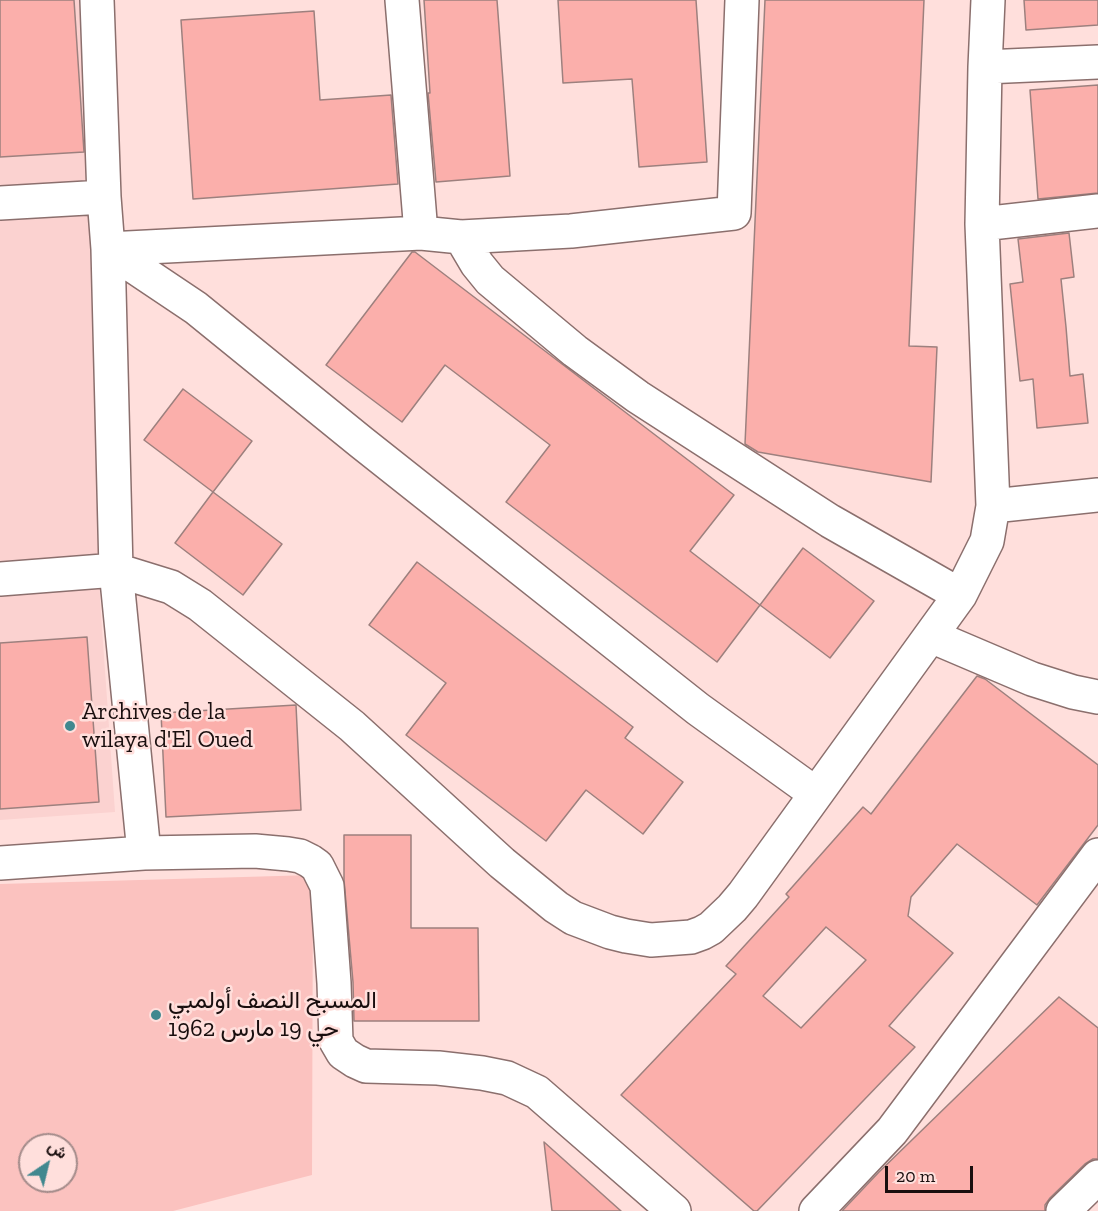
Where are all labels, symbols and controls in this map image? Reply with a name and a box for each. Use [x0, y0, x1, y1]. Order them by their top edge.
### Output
place label: Archives de la wilaya d'El Oued [82, 698, 253, 754]
marker: Archives de la wilaya d'El Oued [63, 719, 77, 733]
place label: المسبح النصف أولمبي حي 19 مارس 1962 [168, 987, 377, 1043]
marker: المسبح النصف أولمبي حي 19 مارس 1962 [149, 1008, 163, 1022]
north arrow [18, 1133, 78, 1193]
text: ش [44, 1136, 71, 1163]
scale bar [888, 1154, 976, 1192]
text: 20 m [896, 1165, 935, 1187]

